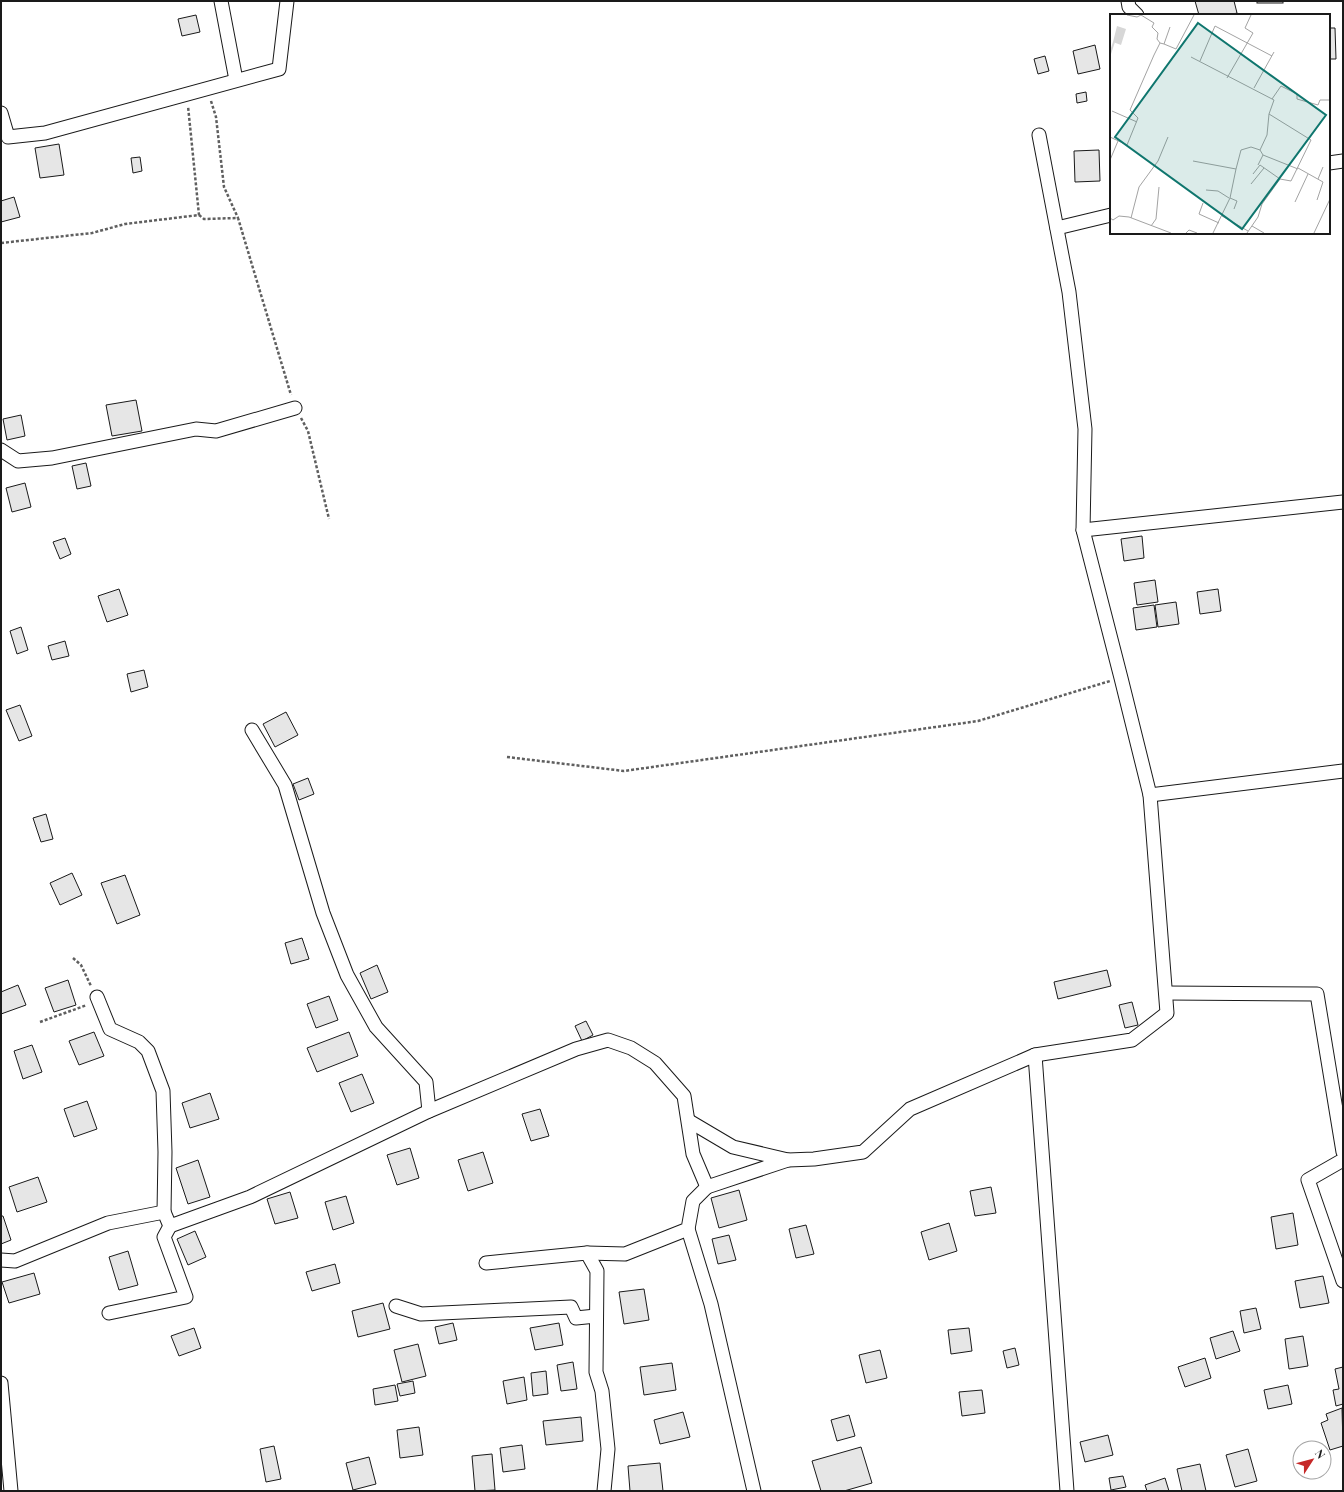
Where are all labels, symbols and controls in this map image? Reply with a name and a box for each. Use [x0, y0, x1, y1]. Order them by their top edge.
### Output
inset map [1110, 14, 1330, 234]
north arrow [1292, 1440, 1332, 1480]
text: N [1312, 1446, 1329, 1461]

